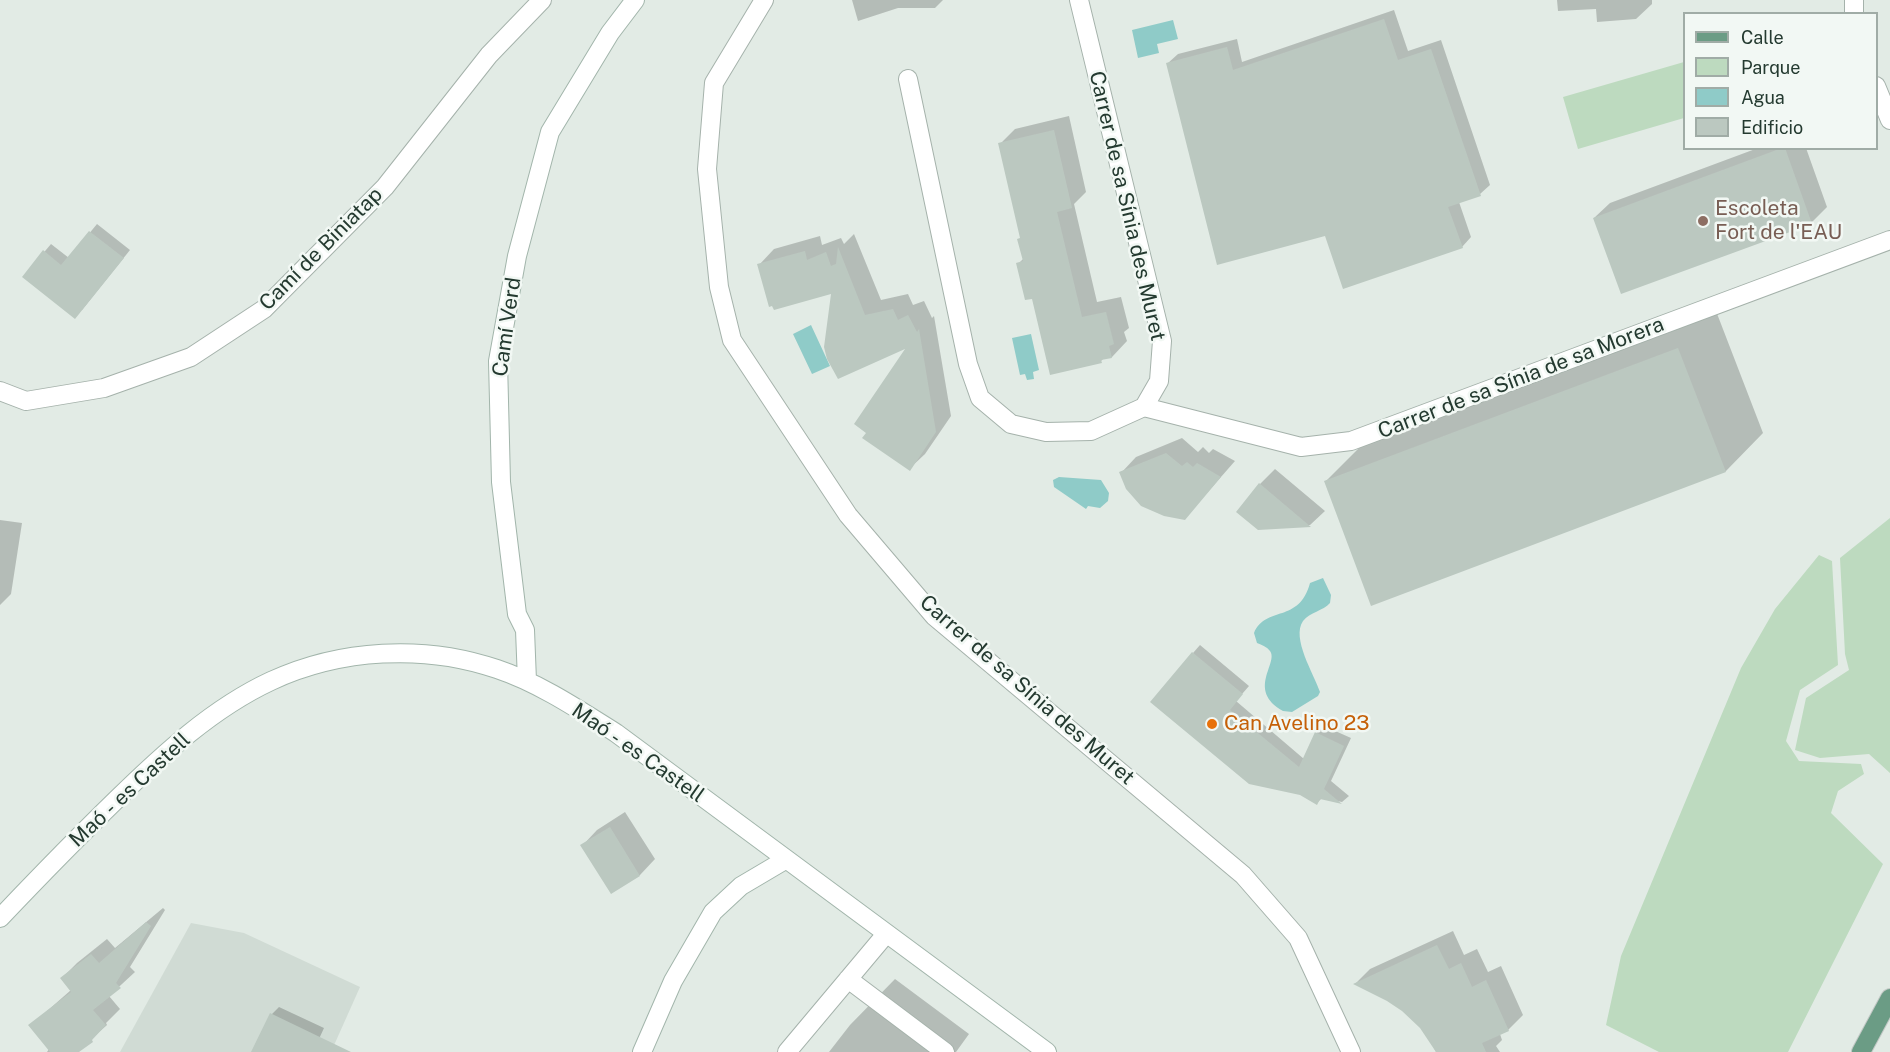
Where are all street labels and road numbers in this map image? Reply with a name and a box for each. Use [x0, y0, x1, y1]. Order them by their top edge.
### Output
street label: Carrer de sa Sínia des Muret [1084, 69, 1170, 343]
street label: Camí de Biniatap [254, 182, 388, 316]
street label: Camí Verd [488, 276, 526, 378]
street label: Carrer de sa Sínia de sa Morera [1374, 312, 1668, 444]
street label: Carrer de sa Sínia des Muret [914, 590, 1140, 790]
street label: Maó - es Castell [567, 698, 709, 808]
street label: Maó - es Castell [64, 728, 196, 852]

